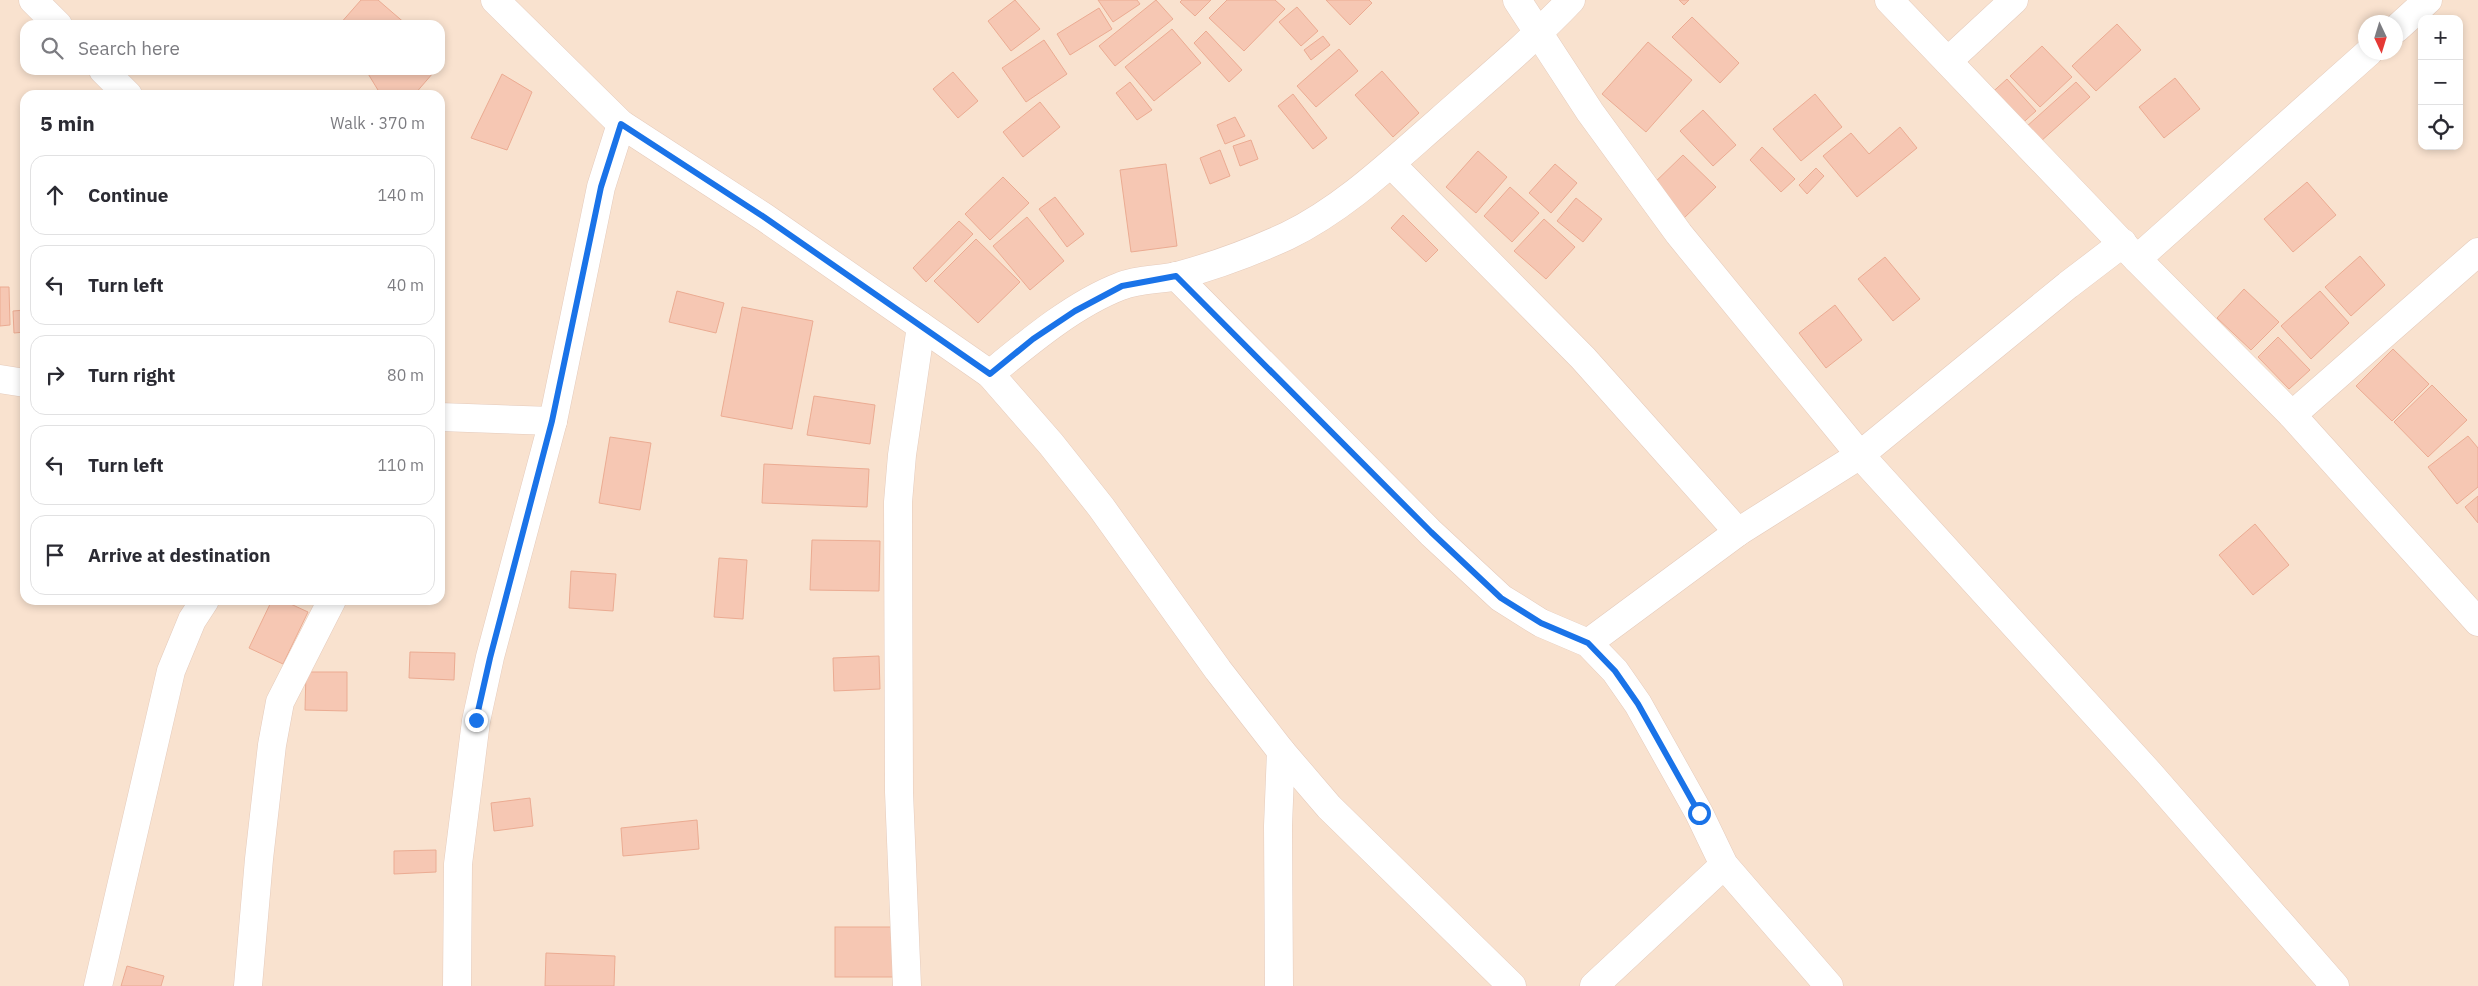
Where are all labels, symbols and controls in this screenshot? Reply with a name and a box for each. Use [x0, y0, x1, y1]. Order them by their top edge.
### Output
north arrow [2358, 15, 2403, 60]
map controls [2418, 15, 2463, 150]
button: + [2418, 15, 2463, 60]
search box [20, 20, 445, 75]
icon: search [38, 34, 66, 62]
text: Search here [78, 36, 180, 60]
button: − [2418, 60, 2463, 105]
button: locate [2418, 105, 2463, 150]
text: 5 min [40, 109, 95, 137]
text: Walk · 370 m [330, 113, 425, 133]
icon: ahead [41, 181, 69, 209]
text: Continue [88, 183, 168, 207]
text: 140 m [377, 185, 424, 205]
icon: left [41, 271, 69, 299]
text: Turn left [88, 273, 164, 297]
text: 40 m [387, 275, 424, 295]
icon: right [41, 361, 69, 389]
text: Turn right [88, 363, 175, 387]
text: 80 m [387, 365, 424, 385]
icon: left [41, 451, 69, 479]
text: Turn left [88, 453, 164, 477]
text: 110 m [377, 455, 424, 475]
icon: arrive [41, 541, 69, 569]
text: Arrive at destination [88, 543, 271, 567]
route end [465, 709, 488, 732]
route start [1688, 802, 1711, 825]

